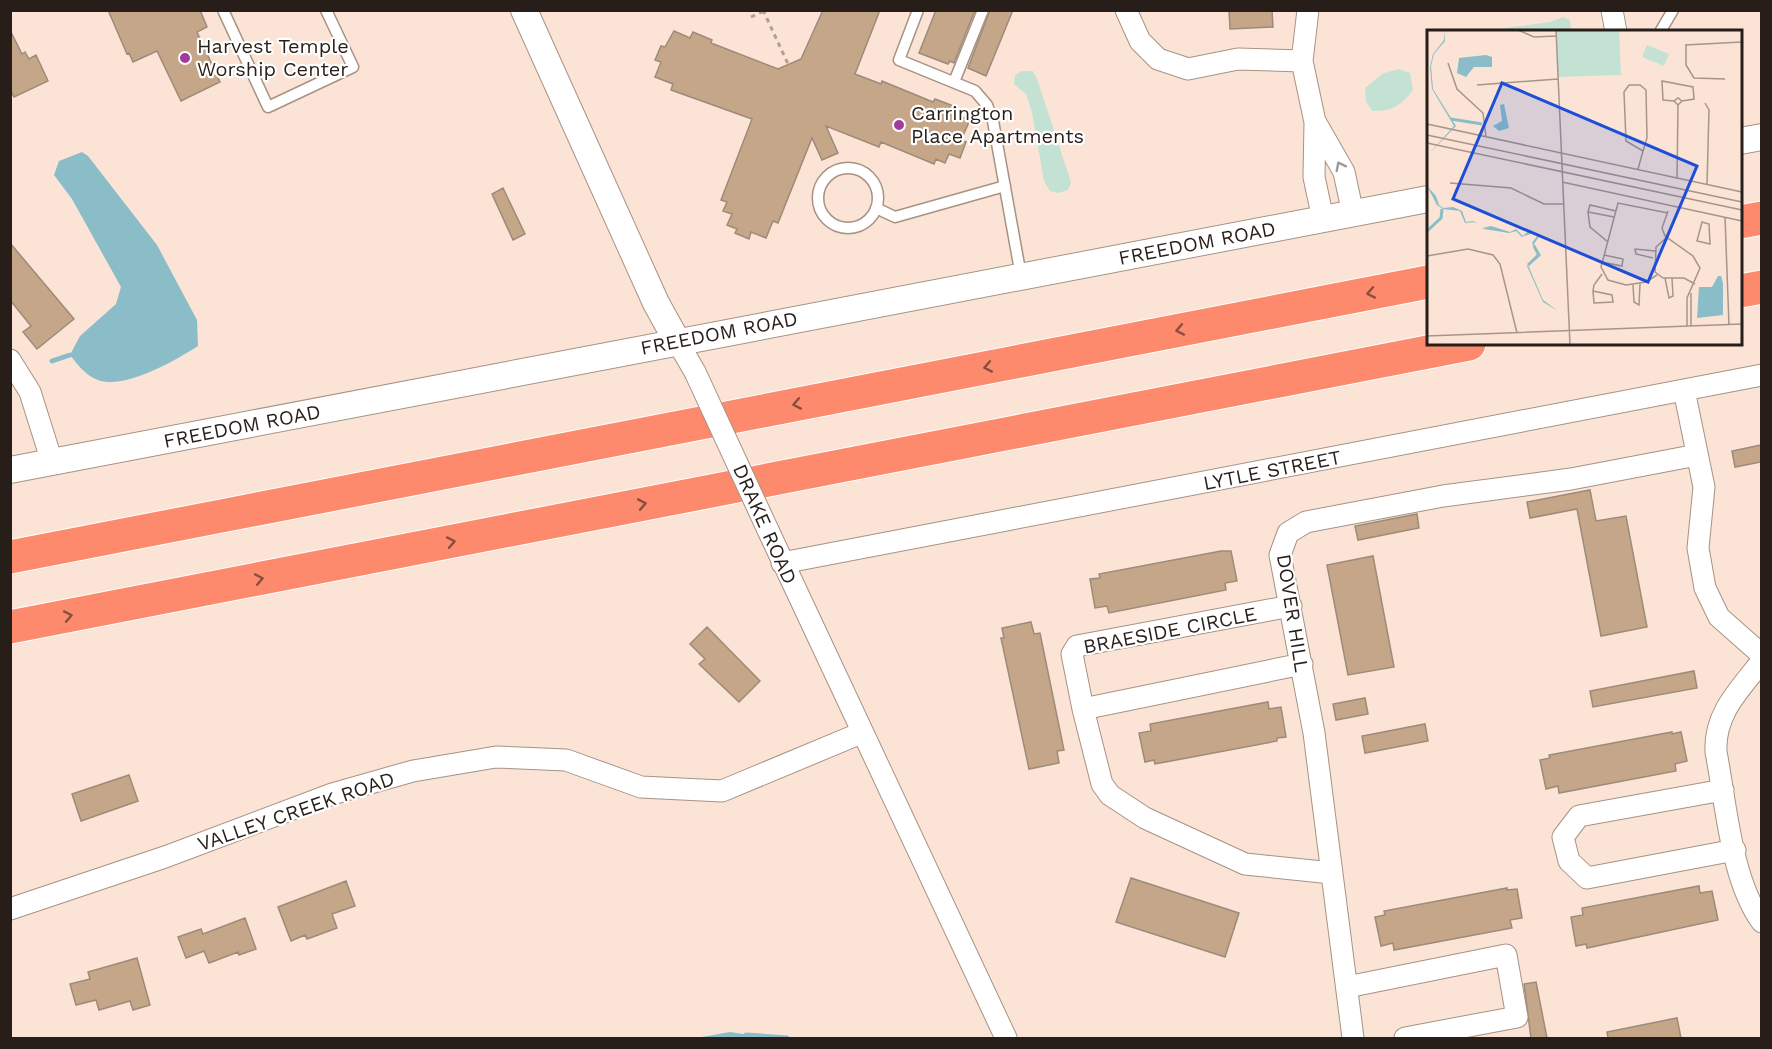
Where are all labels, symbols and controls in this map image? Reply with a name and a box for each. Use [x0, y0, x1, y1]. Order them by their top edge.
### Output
inset map [1427, 30, 1742, 345]
place label: Harvest Temple Worship Center [197, 34, 349, 81]
marker: Harvest Temple Worship Center [178, 51, 192, 65]
place label: Carrington Place Apartments [911, 101, 1084, 148]
marker: Carrington Place Apartments [892, 118, 906, 132]
one-way arrow [1335, 161, 1347, 172]
street label: FREEDOM ROAD [1116, 216, 1278, 270]
one-way arrow [1366, 286, 1376, 299]
street label: FREEDOM ROAD [638, 306, 800, 360]
one-way arrow [1175, 323, 1185, 336]
one-way arrow [983, 360, 993, 373]
one-way arrow [792, 397, 802, 410]
street label: FREEDOM ROAD [161, 399, 323, 453]
street label: LYTLE STREET [1201, 445, 1343, 495]
street label: DRAKE ROAD [728, 460, 802, 588]
one-way arrow [637, 498, 647, 511]
one-way arrow [445, 536, 455, 549]
street label: DOVER HILL [1272, 552, 1314, 674]
one-way arrow [254, 573, 264, 586]
street label: BRAESIDE CIRCLE [1081, 601, 1259, 659]
one-way arrow [63, 610, 73, 623]
street label: VALLEY CREEK ROAD [194, 766, 398, 856]

